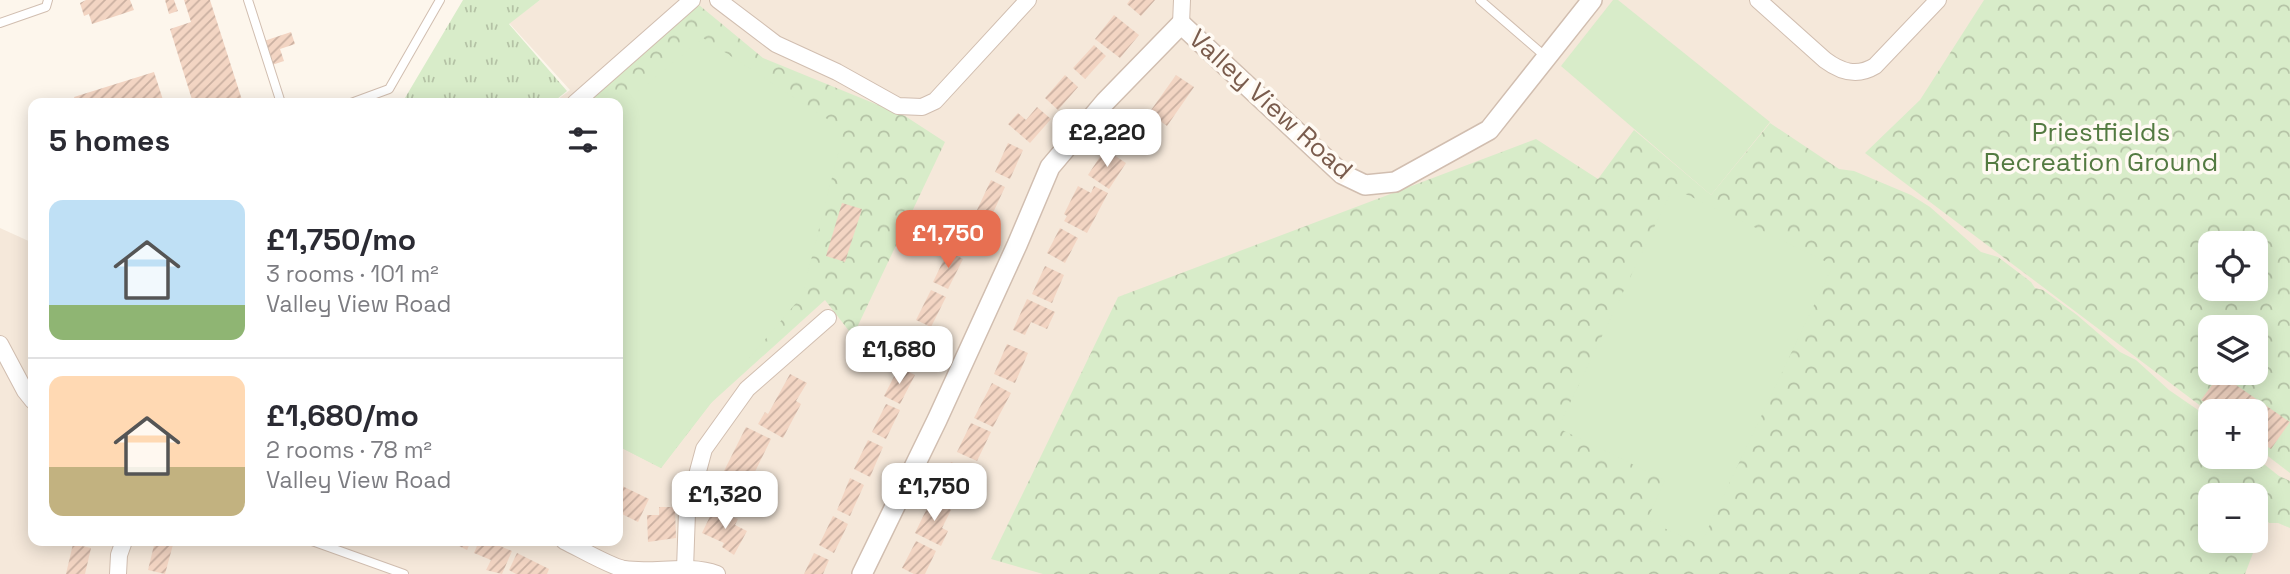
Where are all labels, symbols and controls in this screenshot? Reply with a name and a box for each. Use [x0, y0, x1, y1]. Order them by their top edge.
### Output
street label: Valley View Road [1182, 21, 1360, 187]
pin: £2,220 [1050, 110, 1164, 169]
park label: Priestfields Recreation Ground [1984, 115, 2218, 179]
text: £2,220 [1068, 117, 1146, 147]
text: 5 homes [49, 121, 170, 160]
icon: filters [564, 121, 602, 159]
pin: £1,750 [891, 210, 1005, 270]
text: £1,750 [912, 218, 984, 248]
text: £1,750/mo [266, 220, 416, 259]
icon: home [105, 228, 189, 312]
map controls [2198, 231, 2268, 553]
button: locate [2198, 231, 2268, 301]
text: 3 rooms · 101 m² [266, 259, 439, 289]
text: Valley View Road [266, 289, 451, 319]
button: layers [2198, 315, 2268, 385]
pin: £1,680 [842, 326, 956, 386]
text: £1,680 [862, 334, 936, 364]
text: £1,680/mo [266, 396, 419, 435]
button: + [2198, 399, 2268, 469]
icon: home [105, 404, 189, 488]
text: 2 rooms · 78 m² [266, 435, 432, 465]
pin: £1,750 [877, 463, 991, 523]
text: Valley View Road [266, 465, 451, 495]
text: £1,750 [898, 471, 970, 501]
pin: £1,320 [668, 472, 782, 531]
text: £1,320 [688, 479, 762, 509]
button: − [2198, 483, 2268, 553]

